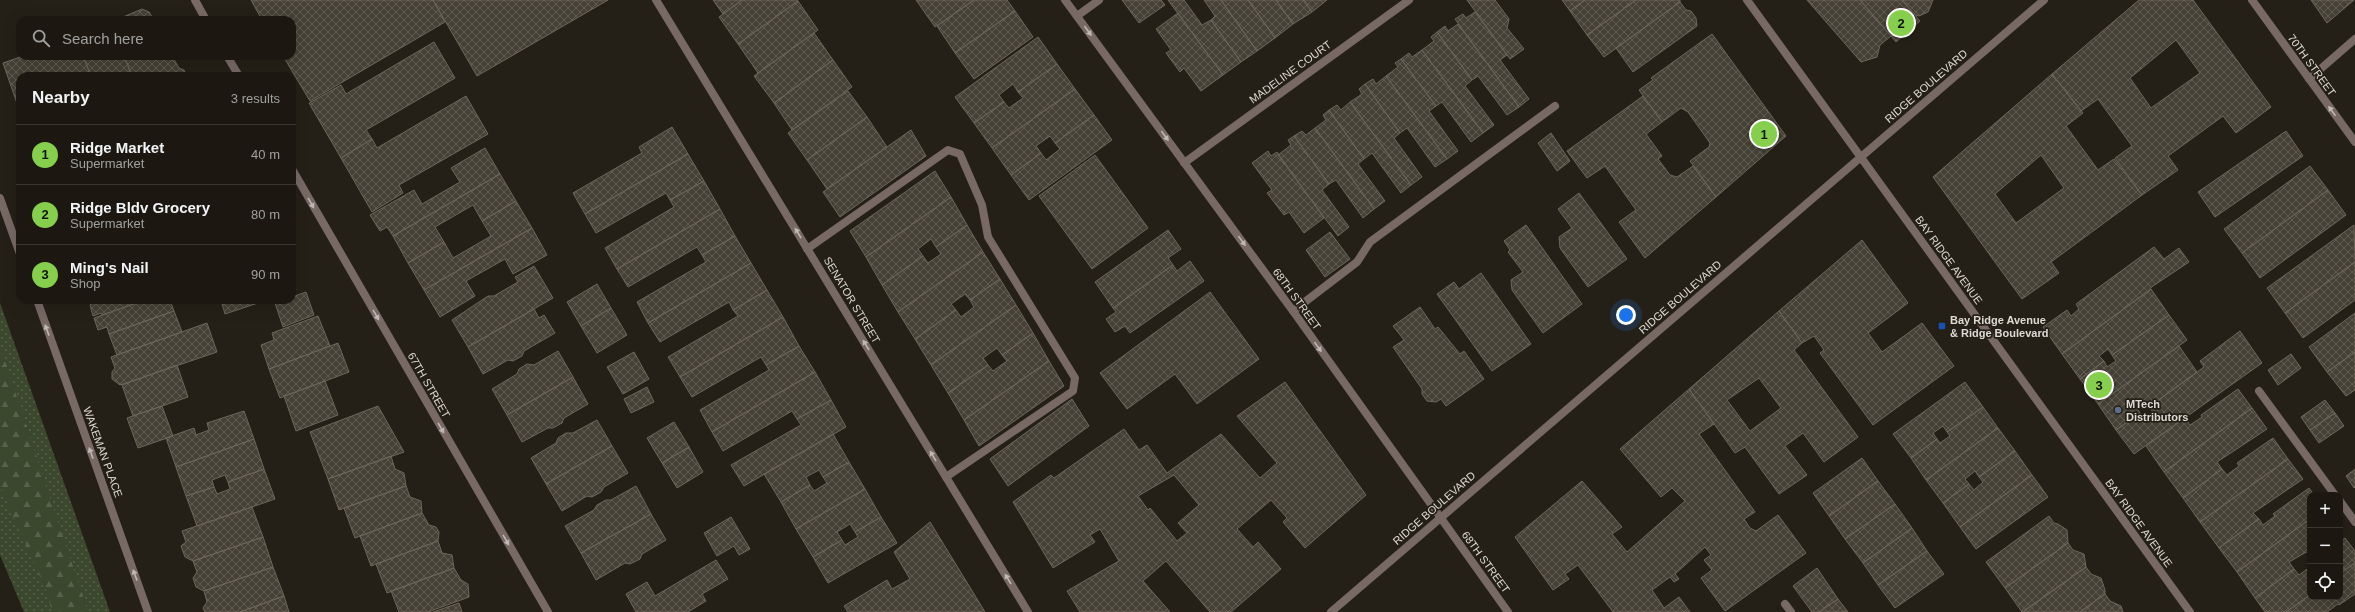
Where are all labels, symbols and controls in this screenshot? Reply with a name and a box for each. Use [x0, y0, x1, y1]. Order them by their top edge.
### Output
pin: 2 [1888, 8, 1914, 38]
search box [16, 16, 296, 60]
one-way arrow [1084, 26, 1092, 37]
icon: search [30, 27, 52, 49]
text: Search here [62, 30, 144, 47]
street label: 70TH STREET [2286, 32, 2339, 98]
street label: MADELINE COURT [1247, 38, 1333, 106]
street label: RIDGE BOULEVARD [1882, 47, 1970, 125]
text: Nearby [32, 88, 90, 107]
text: 3 results [231, 91, 280, 106]
one-way arrow [2328, 105, 2336, 116]
pin: 1 [1751, 119, 1777, 149]
one-way arrow [1161, 131, 1169, 142]
text: Ridge Market [70, 139, 164, 156]
text: 1 [41, 147, 49, 162]
text: 40 m [251, 147, 280, 162]
text: Supermarket [70, 156, 144, 171]
one-way arrow [308, 197, 315, 208]
text: Ridge Bldv Grocery [70, 199, 210, 216]
text: 2 [41, 207, 49, 222]
text: 80 m [251, 207, 280, 222]
street label: BAY RIDGE AVENUE [1913, 214, 1985, 306]
text: Supermarket [70, 216, 144, 231]
one-way arrow [794, 228, 802, 238]
one-way arrow [1238, 236, 1246, 247]
street label: SENATOR STREET [821, 255, 883, 346]
street label: RIDGE BOULEVARD [1636, 258, 1724, 336]
text: Ming's Nail [70, 259, 149, 276]
street label: 68TH STREET [1271, 266, 1324, 332]
text: 3 [41, 267, 49, 282]
text: 90 m [251, 267, 280, 282]
text: Shop [70, 276, 100, 291]
your location [1616, 305, 1636, 325]
one-way arrow [373, 309, 380, 321]
place label: Bay Ridge Avenue & Ridge Boulevard [1950, 314, 2048, 339]
marker: Bay Ridge Avenue & Ridge Boulevard [1937, 321, 1947, 331]
one-way arrow [44, 324, 50, 336]
one-way arrow [862, 339, 869, 350]
one-way arrow [1314, 341, 1322, 352]
street label: 67TH STREET [405, 350, 453, 420]
pin: 3 [2086, 370, 2112, 400]
place label: MTech Distributors [2126, 398, 2188, 423]
street label: WAKEMAN PLACE [81, 405, 125, 499]
marker: MTech Distributors [2113, 405, 2123, 415]
one-way arrow [438, 422, 445, 434]
one-way arrow [88, 446, 94, 458]
one-way arrow [930, 450, 937, 462]
street label: RIDGE BOULEVARD [1390, 469, 1478, 547]
street label: BAY RIDGE AVENUE [2103, 477, 2175, 569]
map controls [2307, 492, 2343, 600]
button: + [2307, 492, 2343, 528]
button: − [2307, 528, 2343, 564]
street label: 68TH STREET [1460, 529, 1513, 595]
one-way arrow [503, 534, 510, 546]
button: locate [2307, 564, 2343, 600]
one-way arrow [132, 569, 138, 581]
one-way arrow [1004, 574, 1012, 584]

